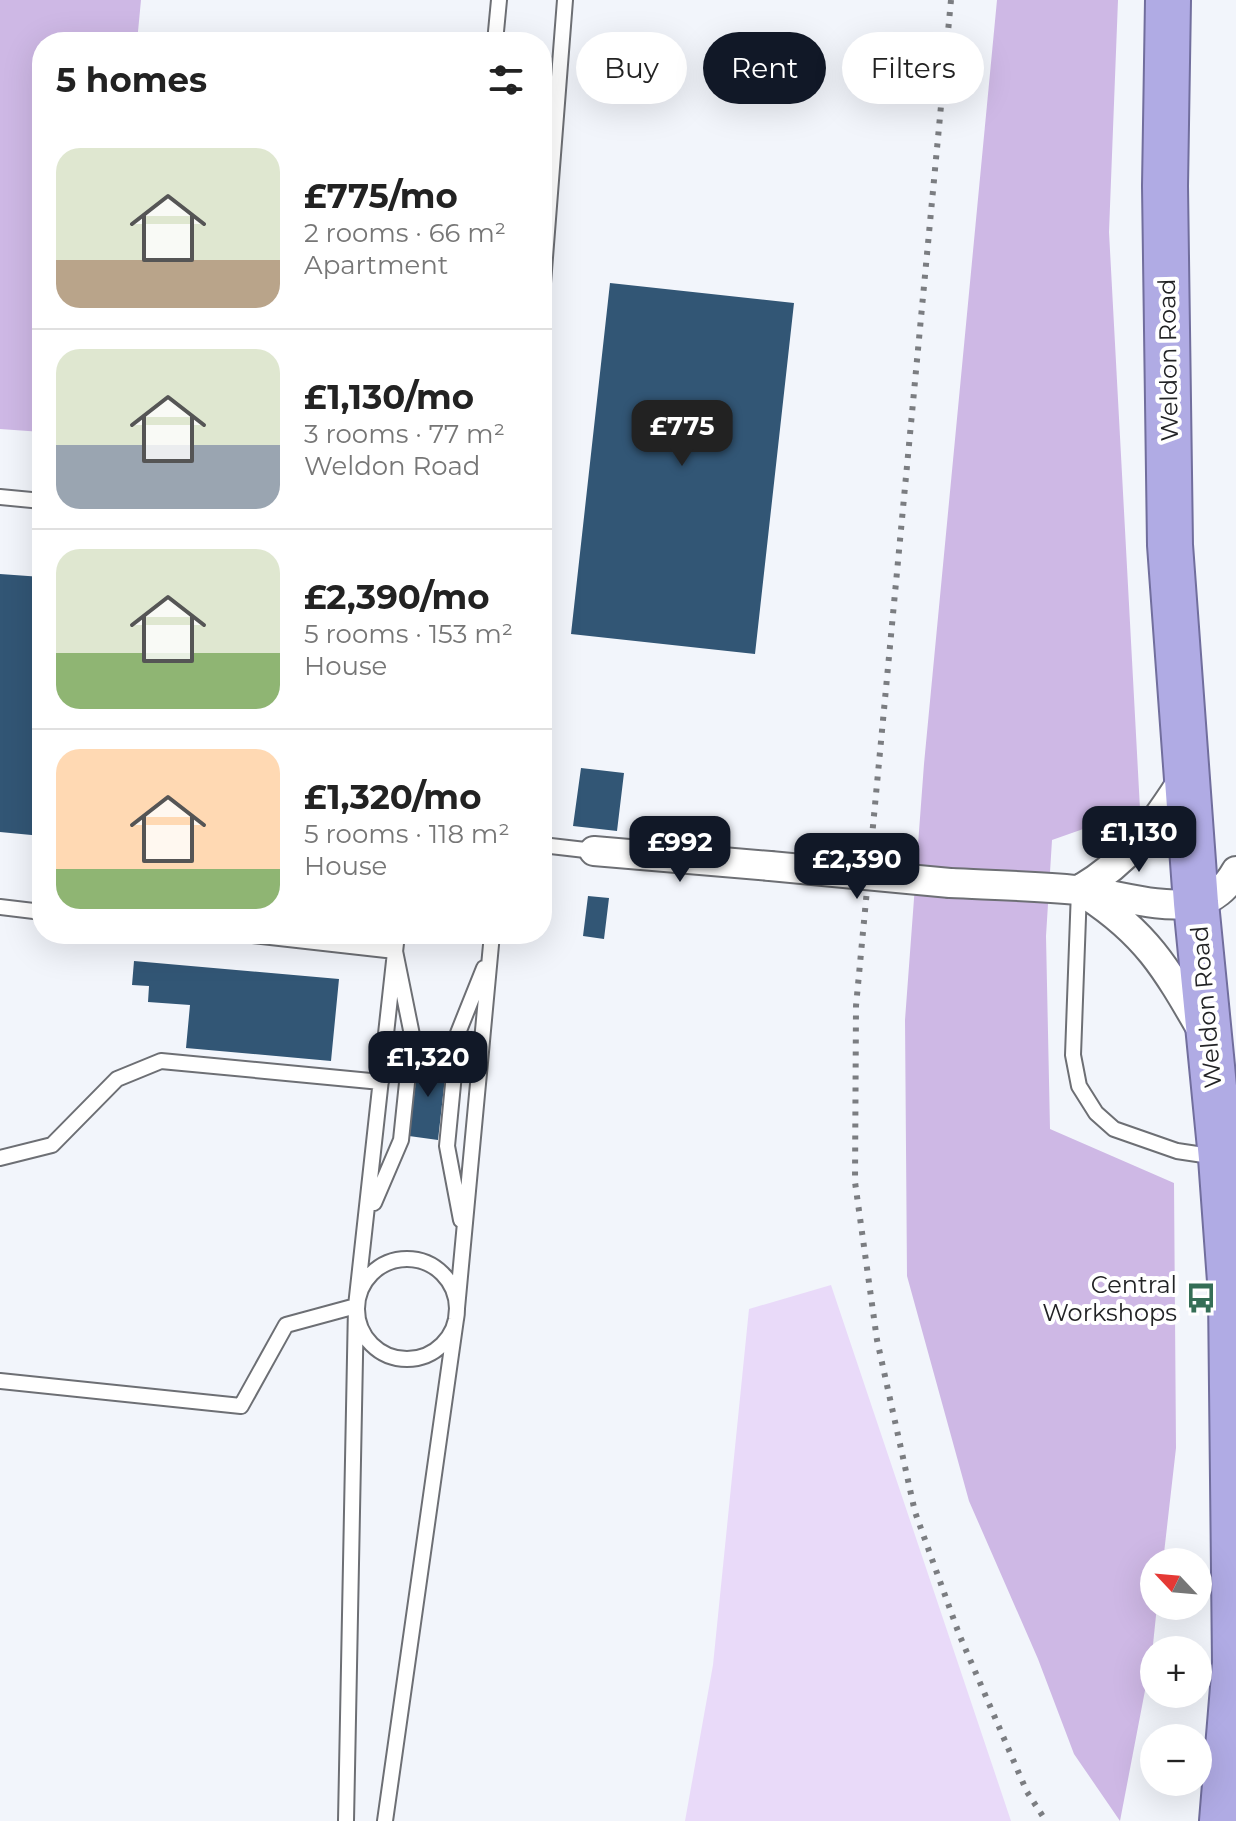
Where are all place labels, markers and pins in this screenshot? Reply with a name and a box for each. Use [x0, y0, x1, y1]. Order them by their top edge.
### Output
pin: £775 [635, 400, 729, 468]
pin: £1,130 [1074, 806, 1204, 874]
pin: £992 [633, 816, 727, 884]
pin: £2,390 [792, 833, 922, 901]
pin: £1,320 [363, 1031, 493, 1099]
place label: Central Workshops [1042, 1270, 1177, 1327]
bus stop icon: Central Workshops [1184, 1281, 1218, 1315]

